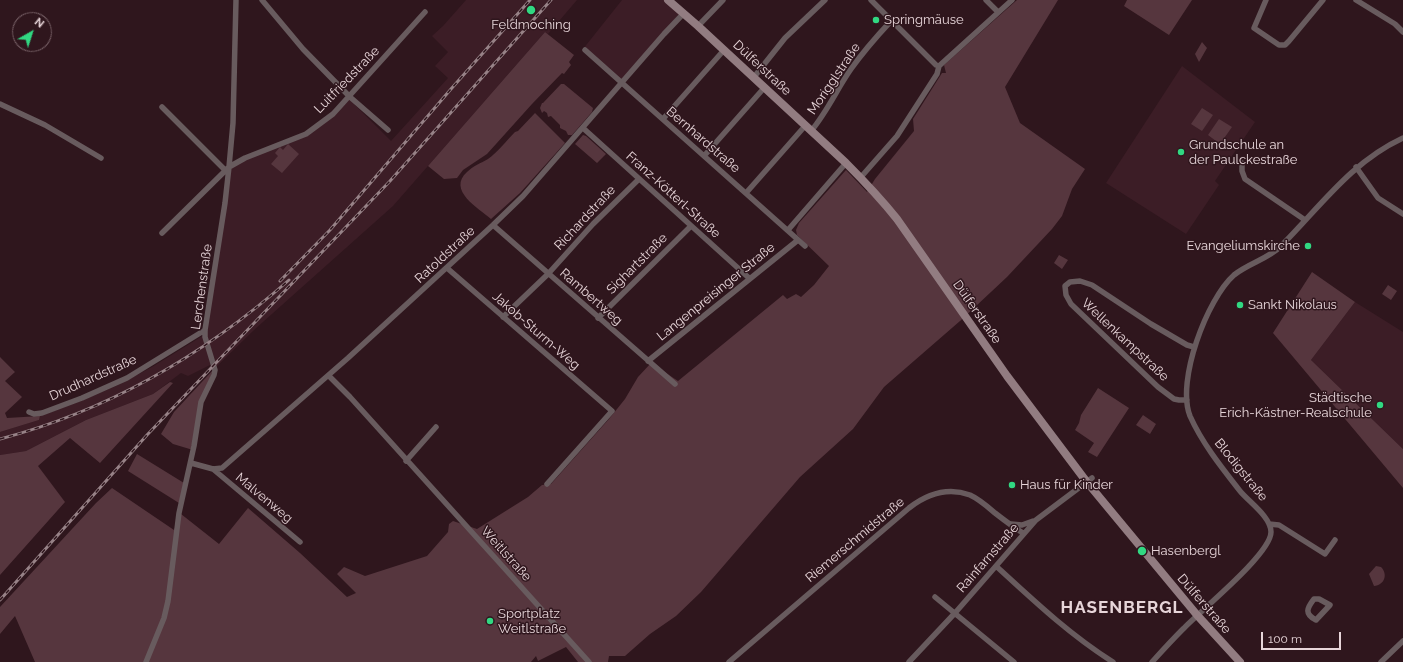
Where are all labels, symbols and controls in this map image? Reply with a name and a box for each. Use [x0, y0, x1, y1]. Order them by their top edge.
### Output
marker: Feldmoching [525, 4, 537, 16]
north arrow [12, 12, 52, 52]
place label: Springmäuse [884, 12, 964, 28]
text: N [32, 15, 47, 31]
marker: Springmäuse [871, 15, 881, 25]
place label: Feldmoching [491, 17, 571, 33]
street label: Dülferstraße [730, 37, 794, 99]
street label: Morigglstraße [804, 40, 864, 118]
street label: Luitfriedstraße [311, 43, 383, 117]
street label: Bernhardstraße [663, 104, 743, 176]
place label: Grundschule an der Paulckestraße [1189, 137, 1297, 168]
marker: Grundschule an der Paulckestraße [1176, 147, 1186, 157]
street label: Franz-Kötterl-Straße [623, 148, 723, 242]
street label: Richardstraße [551, 182, 619, 254]
street label: Ratoldstraße [412, 223, 478, 287]
street label: Sighartstraße [603, 230, 671, 298]
place label: Evangeliumskirche [1187, 238, 1300, 254]
street label: Langenpreisinger Straße [654, 240, 778, 344]
marker: Evangeliumskirche [1303, 241, 1313, 251]
street label: Lerchenstraße [188, 243, 216, 331]
street label: Rambertweg [556, 266, 626, 328]
street label: Dülferstraße [949, 277, 1005, 347]
street label: Jakob-Sturm-Weg [489, 289, 583, 373]
street label: Wellenkampstraße [1078, 296, 1172, 384]
place label: Sankt Nikolaus [1248, 297, 1337, 313]
marker: Sankt Nikolaus [1235, 300, 1245, 310]
street label: Drudhardstraße [47, 352, 139, 404]
place label: Städtische Erich-Kästner-Realschule [1219, 390, 1372, 421]
marker: Städtische Erich-Kästner-Realschule [1375, 400, 1385, 410]
street label: Blodigstraße [1211, 436, 1271, 504]
street label: Malvenweg [232, 470, 296, 526]
place label: Haus für Kinder [1020, 477, 1113, 493]
marker: Haus für Kinder [1007, 480, 1017, 490]
street label: Riemerschmidstraße [803, 494, 907, 586]
street label: Rainfarnstraße [954, 520, 1022, 596]
street label: Weitlstraße [477, 523, 535, 585]
place label: Hasenbergl [1151, 543, 1221, 559]
marker: Hasenbergl [1136, 545, 1148, 557]
street label: Dülferstraße [1174, 571, 1234, 637]
district label: HASENBERGL [1061, 598, 1183, 618]
place label: Sportplatz Weitlstraße [498, 606, 566, 637]
marker: Sportplatz Weitlstraße [485, 616, 495, 626]
scale bar [1263, 624, 1343, 650]
text: 100 m [1268, 632, 1302, 646]

